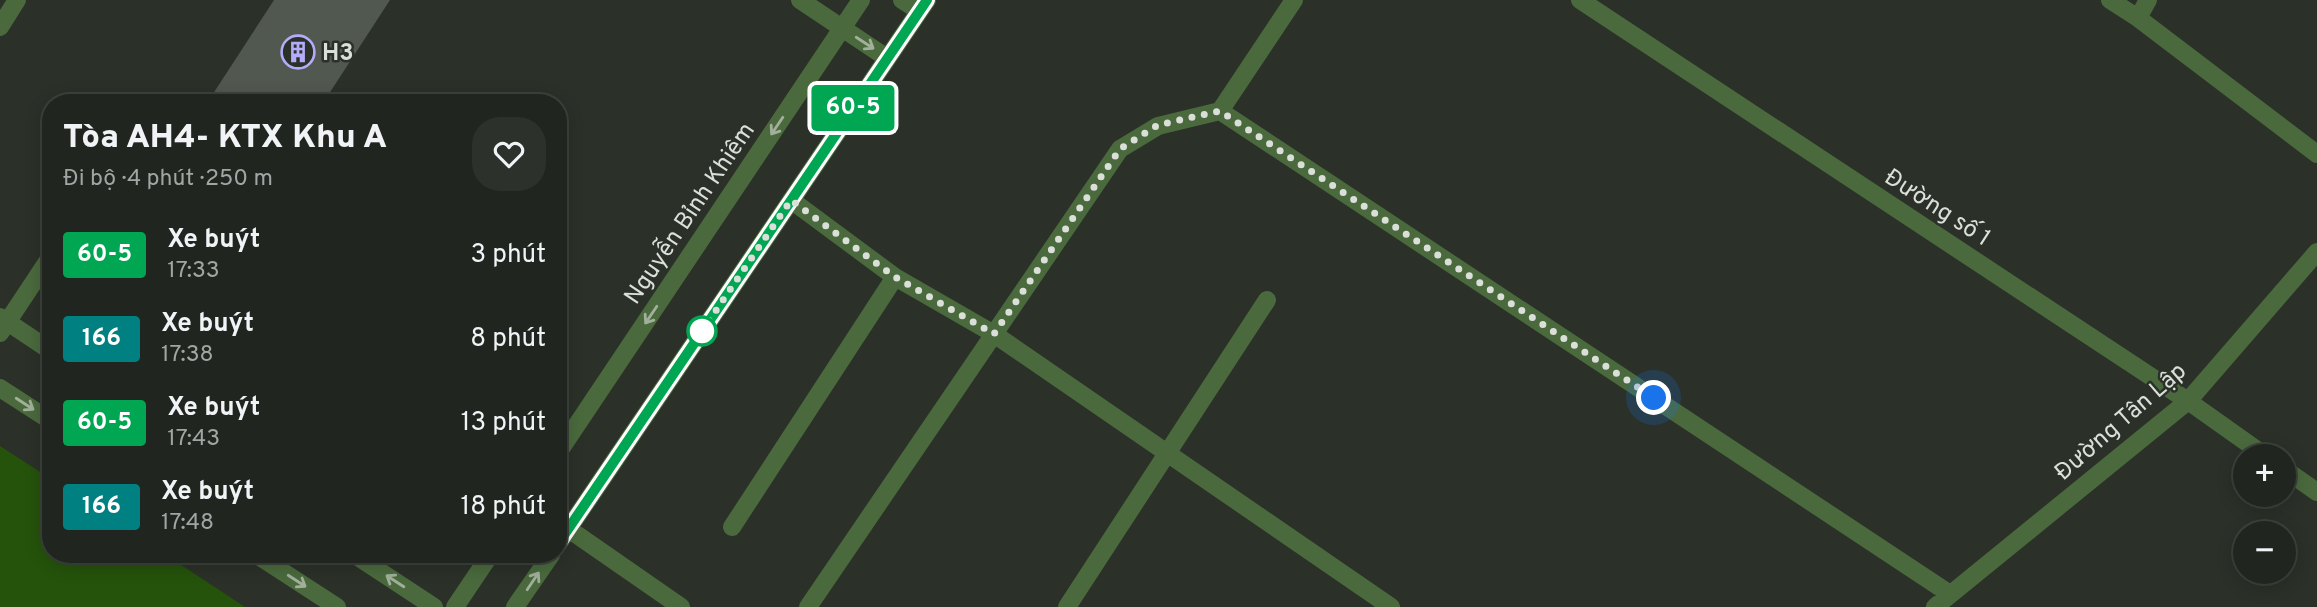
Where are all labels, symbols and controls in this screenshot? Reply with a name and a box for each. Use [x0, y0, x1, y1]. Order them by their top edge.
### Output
building icon: H3 [279, 33, 317, 71]
one-way arrow [855, 36, 874, 50]
place label: H3 [322, 39, 354, 69]
line badge: 60-5 [804, 85, 902, 131]
text: 60-5 [825, 93, 881, 123]
one-way arrow [770, 115, 784, 135]
street label: Nguyễn Bỉnh Khiêm [617, 116, 763, 311]
button: heart [472, 117, 546, 191]
text: Tòa AH4- KTX Khu A [63, 118, 387, 160]
street label: Đường số 1 [1878, 162, 1996, 254]
text: Đi bộ · 4 phút · 250 m [63, 165, 273, 194]
text: Xe buýt [167, 224, 260, 257]
text: 3 phút [470, 239, 546, 272]
text: 60-5 [77, 240, 132, 270]
text: 17:33 [167, 257, 220, 286]
one-way arrow [644, 304, 658, 324]
text: Xe buýt [161, 308, 254, 341]
unlabelled marker [687, 316, 717, 346]
text: 8 phút [470, 323, 546, 356]
text: 166 [82, 324, 121, 354]
text: 17:38 [161, 341, 214, 370]
street label: Đường Tân Lập [2049, 357, 2193, 488]
your location [1636, 380, 1671, 415]
text: Xe buýt [167, 392, 260, 425]
one-way arrow [15, 398, 35, 412]
text: 13 phút [461, 407, 546, 440]
text: 60-5 [77, 408, 132, 438]
text: 17:43 [167, 425, 220, 454]
map controls [2233, 444, 2296, 584]
button: + [2233, 444, 2296, 507]
text: Xe buýt [161, 476, 254, 509]
text: 18 phút [461, 491, 546, 524]
text: 166 [82, 492, 121, 522]
text: 17:48 [161, 509, 214, 538]
button: − [2233, 521, 2296, 584]
one-way arrow [526, 572, 540, 591]
one-way arrow [287, 574, 306, 588]
one-way arrow [385, 574, 405, 588]

